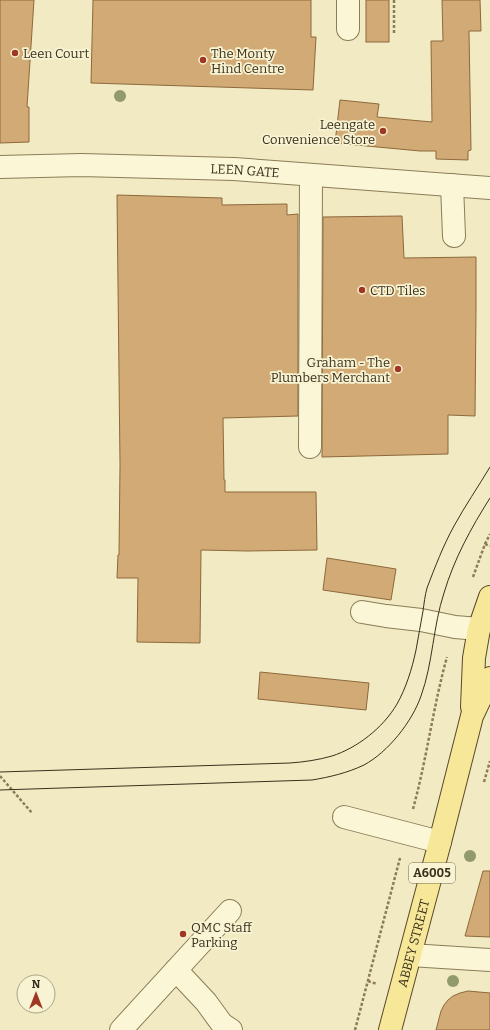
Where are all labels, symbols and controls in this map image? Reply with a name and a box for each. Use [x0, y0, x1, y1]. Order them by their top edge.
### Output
place label: Leen Court [23, 46, 89, 61]
place label: The Monty Hind Centre [211, 46, 284, 76]
marker: Leen Court [10, 48, 20, 58]
marker: The Monty Hind Centre [198, 55, 208, 65]
place label: Leengate Convenience Store [262, 117, 375, 147]
marker: Leengate Convenience Store [378, 126, 388, 136]
street label: LEEN GATE [210, 161, 280, 180]
place label: CTD Tiles [370, 283, 426, 298]
marker: CTD Tiles [357, 285, 367, 295]
place label: Graham - The Plumbers Merchant [271, 355, 390, 385]
marker: Graham - The Plumbers Merchant [393, 364, 403, 374]
road number: A6005 [409, 863, 455, 883]
street label: ABBEY STREET [394, 897, 432, 989]
place label: QMC Staff Parking [191, 920, 253, 950]
marker: QMC Staff Parking [178, 929, 188, 939]
north arrow [16, 974, 56, 1014]
text: N [32, 978, 41, 991]

